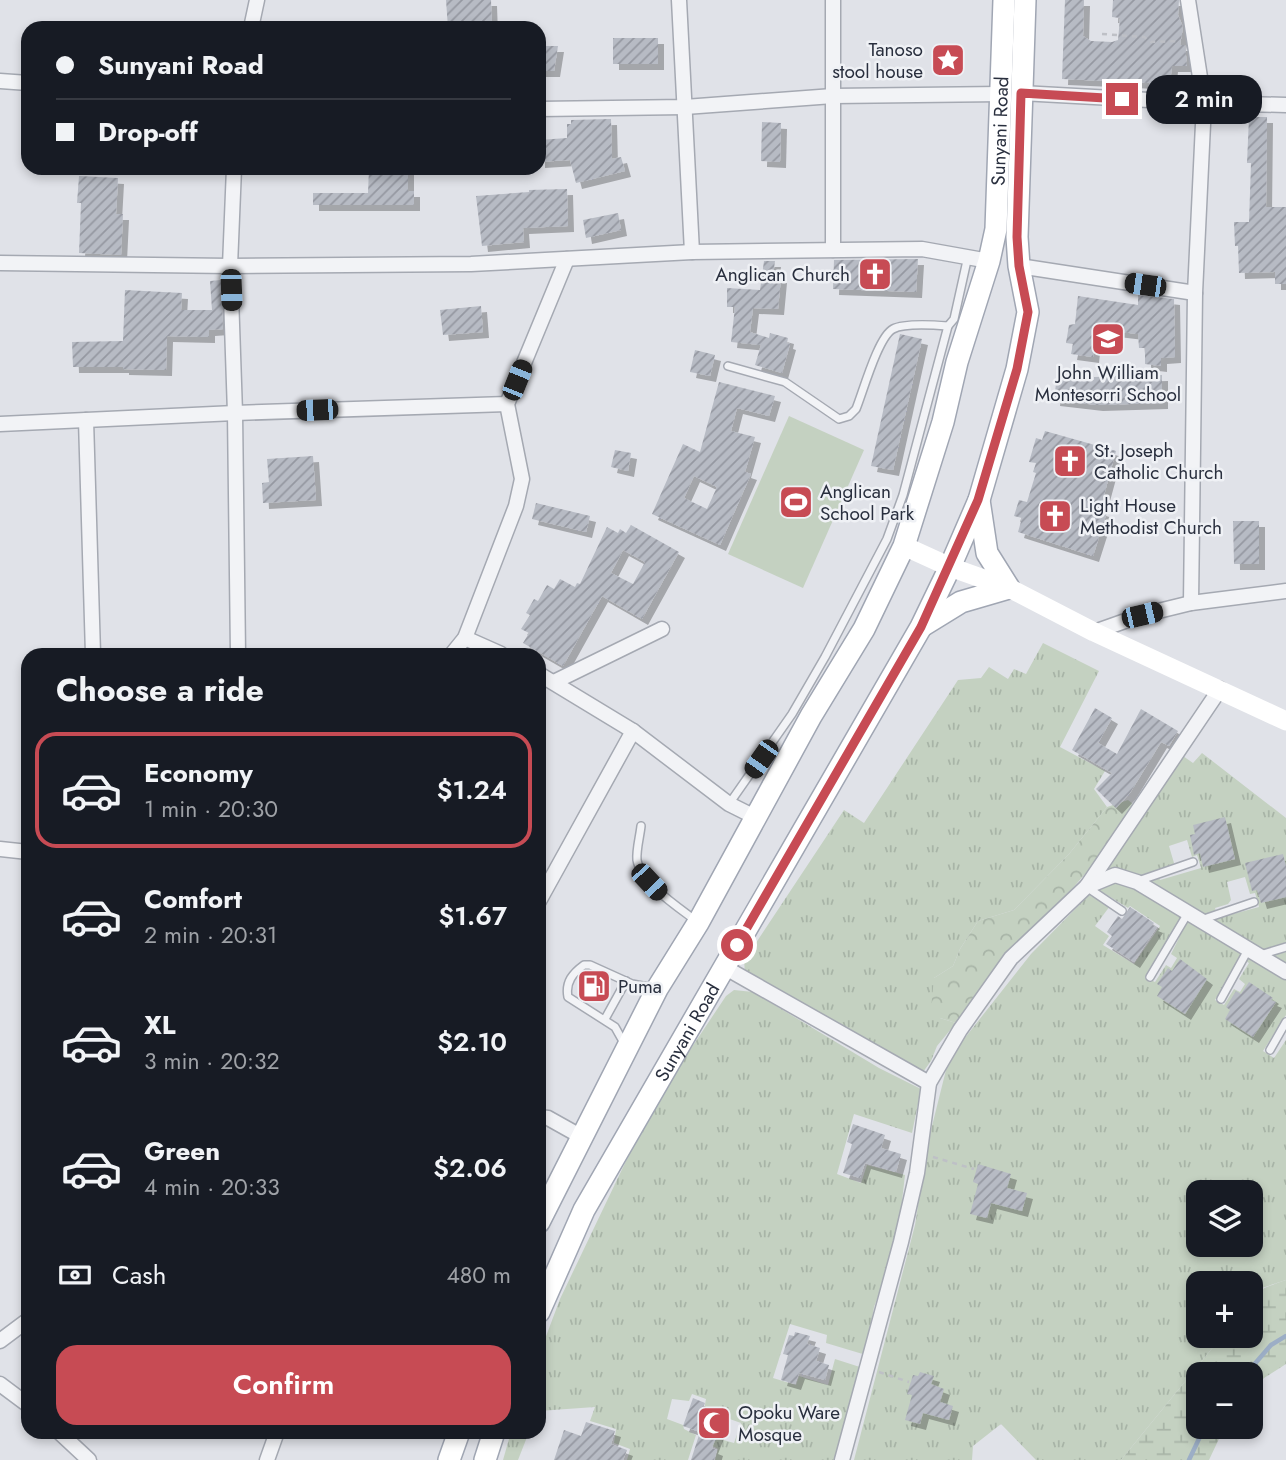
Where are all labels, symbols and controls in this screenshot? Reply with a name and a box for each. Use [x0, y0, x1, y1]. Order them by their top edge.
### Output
place label: Tanoso stool house [832, 36, 923, 85]
place icon: Tanoso stool house [929, 41, 967, 79]
text: Sunyani Road [98, 46, 264, 84]
callout: 2 min [1146, 74, 1262, 124]
street label: Sunyani Road [985, 76, 1015, 186]
text: 2 min [1174, 82, 1234, 116]
route end [1106, 83, 1138, 115]
text: Drop-off [98, 113, 198, 151]
church icon: Anglican Church [856, 255, 894, 293]
place label: Anglican Church [715, 261, 850, 288]
car [220, 269, 243, 311]
car [1123, 272, 1168, 298]
school or university icon: John William Montesorri School [1089, 320, 1127, 358]
car [500, 357, 535, 403]
place label: John William Montesorri School [1035, 359, 1181, 408]
car [296, 399, 339, 421]
place label: St. Joseph Catholic Church [1094, 437, 1223, 486]
church icon: St. Joseph Catholic Church [1051, 442, 1089, 480]
place label: Anglican School Park [820, 478, 915, 527]
sports icon: Anglican School Park [777, 483, 815, 521]
place label: Light House Methodist Church [1080, 492, 1222, 541]
church icon: Light House Methodist Church [1036, 497, 1074, 535]
car [1120, 600, 1165, 630]
text: Choose a ride [56, 667, 264, 713]
car [741, 736, 782, 782]
text: Economy [144, 754, 253, 792]
icon: car [60, 759, 123, 822]
text: $1.24 [437, 771, 507, 809]
text: 1 min · 20:30 [144, 792, 278, 826]
car [627, 859, 672, 905]
text: Comfort [144, 880, 242, 918]
icon: car [60, 885, 123, 948]
text: $1.67 [439, 897, 507, 935]
text: 2 min · 20:31 [144, 918, 277, 952]
route start [721, 929, 753, 961]
fuel station icon: Puma [575, 967, 613, 1005]
place label: Puma [618, 973, 662, 1000]
street label: Sunyani Road [648, 978, 726, 1086]
text: XL [144, 1006, 176, 1044]
icon: car [60, 1011, 123, 1074]
text: $2.10 [437, 1023, 507, 1061]
text: 3 min · 20:32 [144, 1044, 280, 1078]
text: Green [144, 1132, 220, 1170]
icon: car [60, 1137, 123, 1200]
text: $2.06 [433, 1149, 507, 1187]
text: 4 min · 20:33 [144, 1170, 280, 1204]
map controls [1186, 1180, 1263, 1439]
button: layers [1186, 1180, 1263, 1257]
icon: cash [56, 1256, 94, 1294]
text: Cash [112, 1256, 166, 1294]
text: 480 m [446, 1258, 511, 1292]
button: + [1186, 1271, 1263, 1348]
button: Confirm [56, 1345, 511, 1425]
button: − [1186, 1362, 1263, 1439]
place label: Opoku Ware Mosque [738, 1399, 840, 1448]
mosque icon: Opoku Ware Mosque [695, 1404, 733, 1442]

